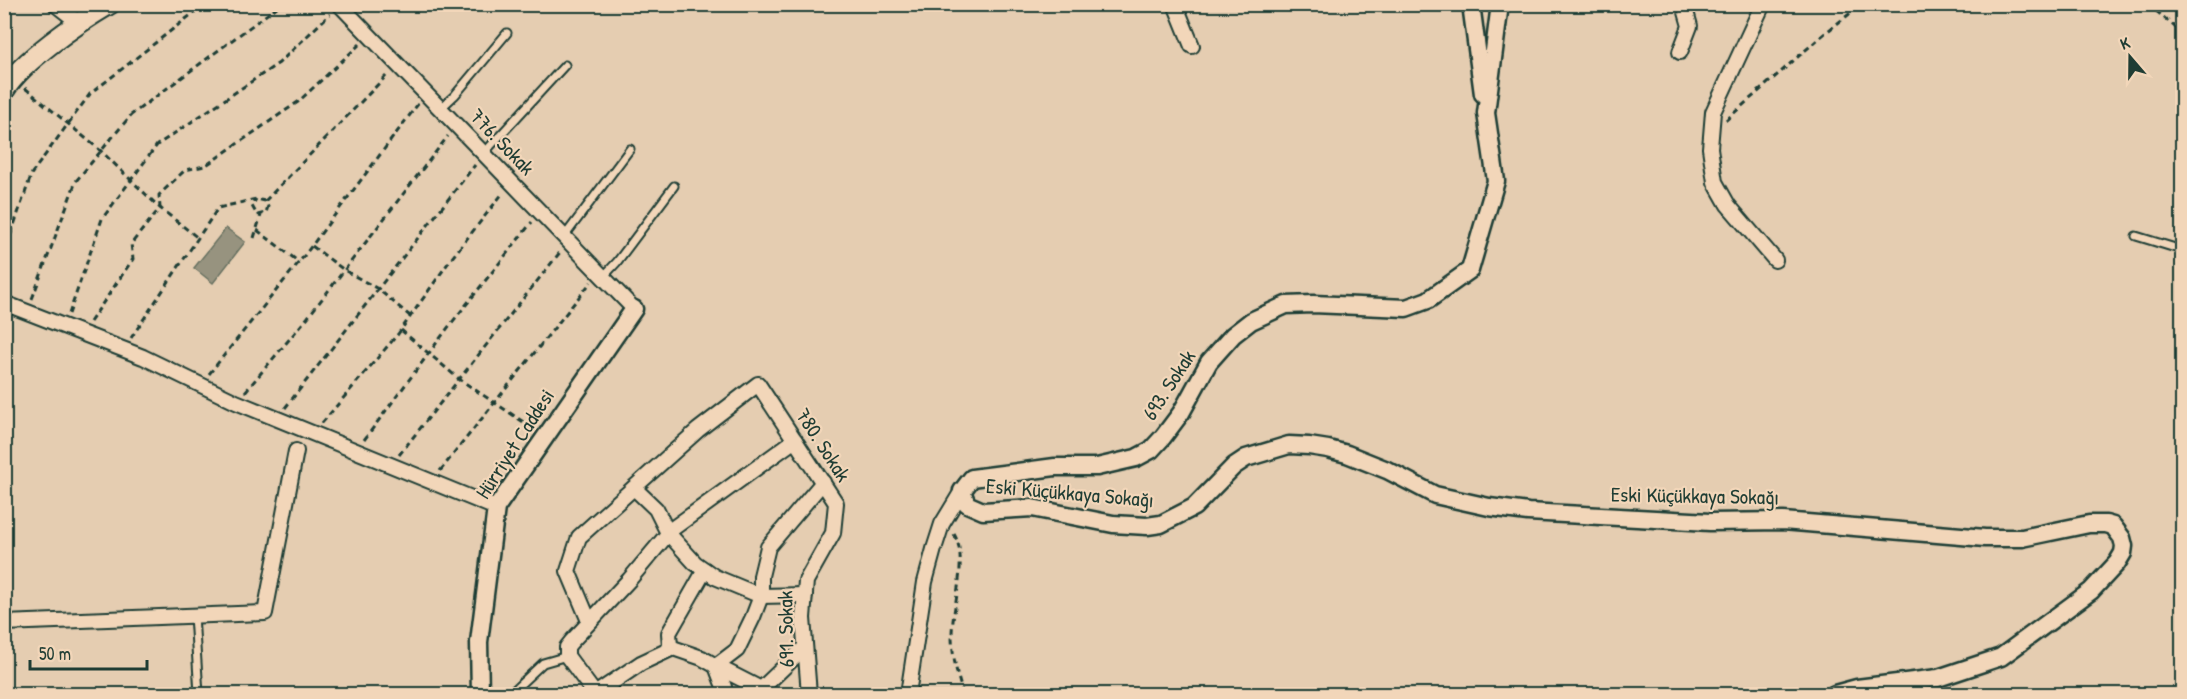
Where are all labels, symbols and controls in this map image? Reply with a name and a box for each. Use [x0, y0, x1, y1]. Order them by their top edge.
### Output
north arrow [2100, 27, 2160, 87]
text: K [2117, 31, 2133, 55]
street label: 776. Sokak [463, 102, 542, 182]
street label: 693. Sokak [1135, 344, 1202, 426]
street label: Hürriyet Caddesi [468, 383, 561, 504]
street label: 780. Sokak [789, 402, 858, 487]
street label: Eski Küçükkaya Sokağı [985, 471, 1155, 514]
street label: Eski Küçükkaya Sokağı [1611, 480, 1779, 511]
street label: 691. Sokak [770, 590, 801, 668]
scale bar [30, 633, 147, 671]
text: 50 m [39, 641, 71, 666]

